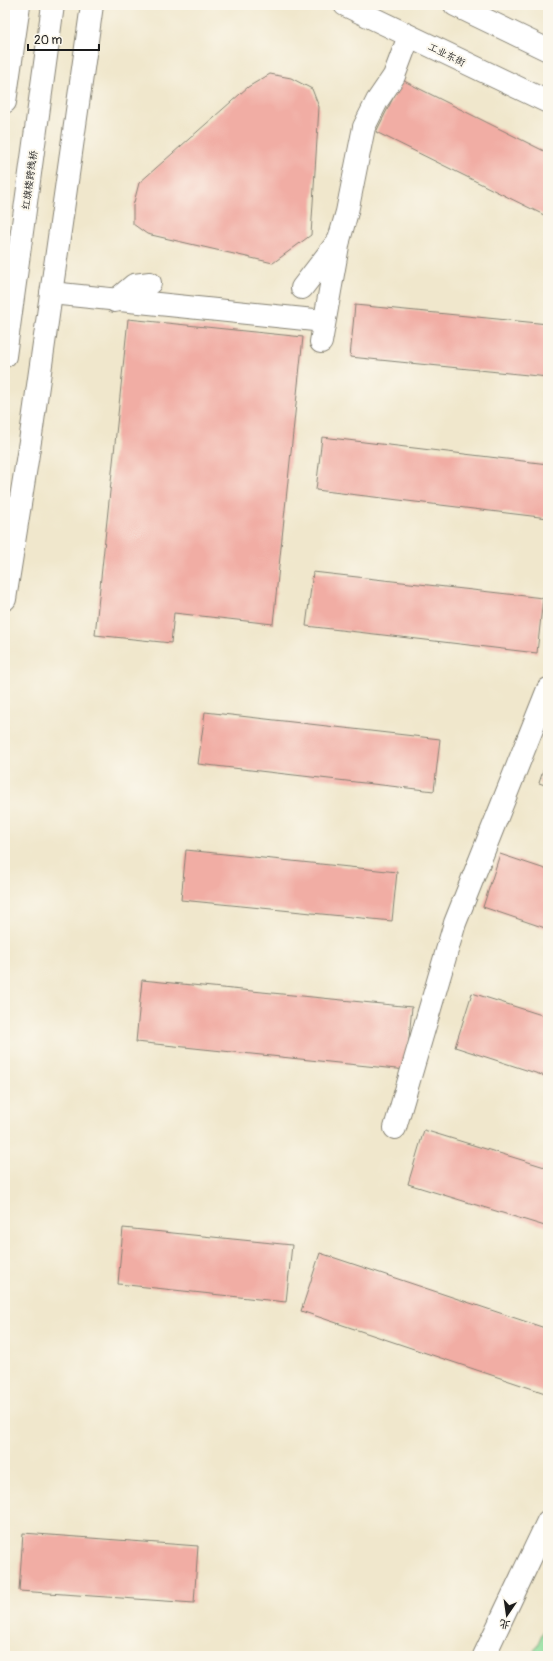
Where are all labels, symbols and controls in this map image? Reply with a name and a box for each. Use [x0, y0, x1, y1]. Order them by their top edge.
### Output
scale bar [28, 26, 99, 52]
text: 20 m [34, 33, 63, 48]
street label: 工业东街 [426, 41, 467, 69]
street label: 红旗楼跨线桥 [20, 150, 40, 211]
north arrow [487, 1595, 527, 1635]
text: 北 [498, 1617, 512, 1632]

